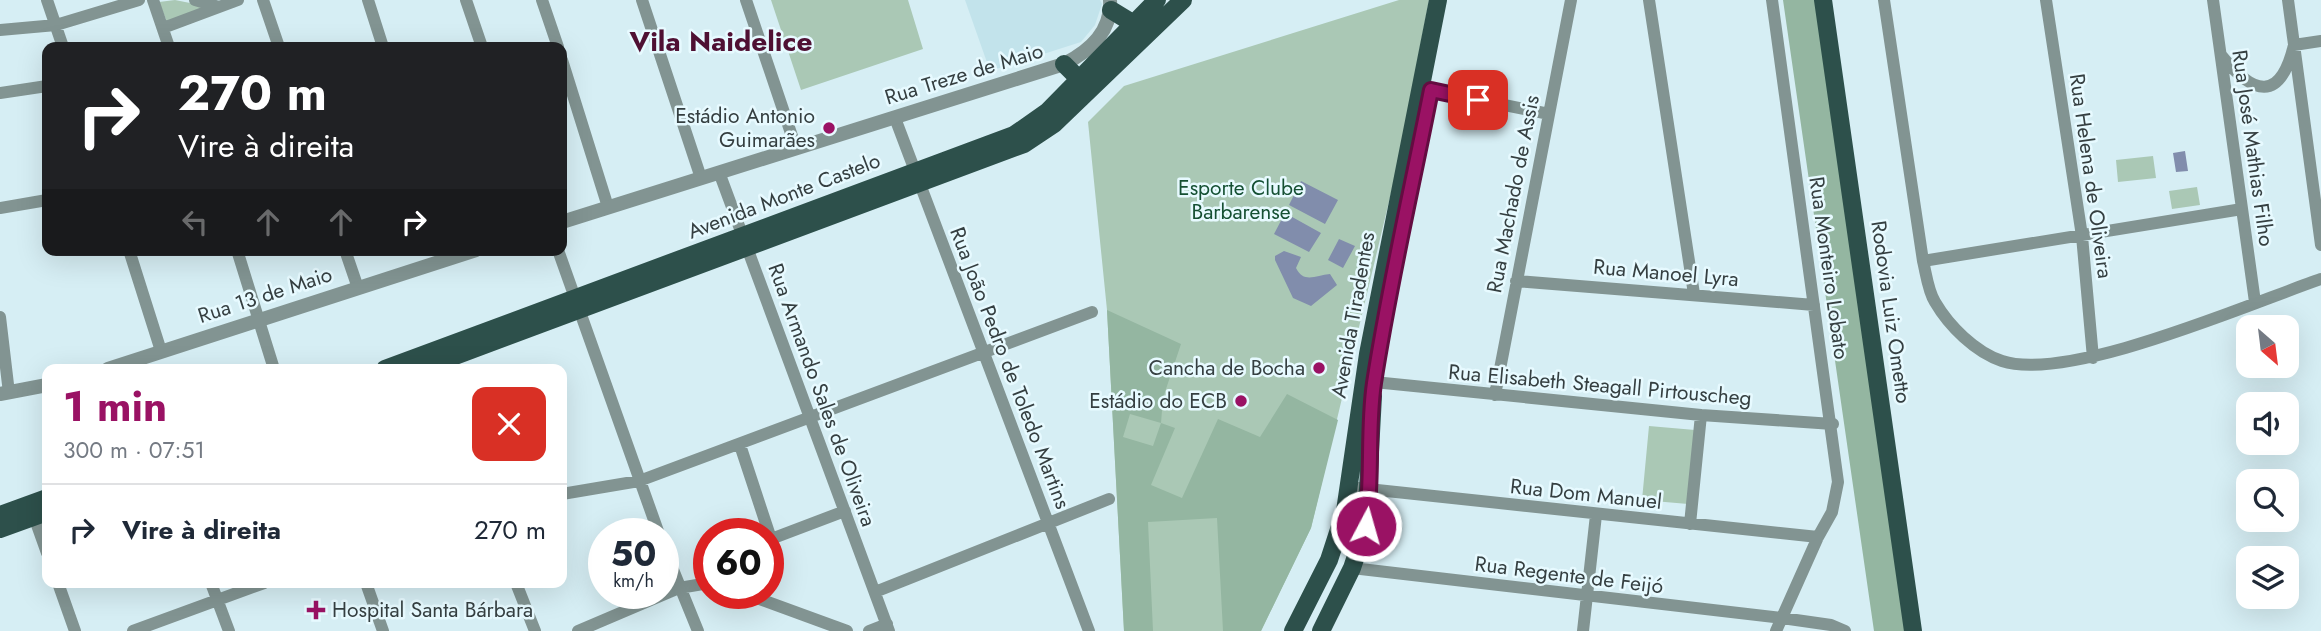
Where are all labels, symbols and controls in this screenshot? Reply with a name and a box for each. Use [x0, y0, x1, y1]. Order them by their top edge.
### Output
district label: Vila Naidelice [629, 21, 812, 62]
street label: Rua Treze de Maio [881, 36, 1047, 112]
street label: Rua José Mathias Filho [2224, 48, 2282, 248]
text: 270 m [178, 58, 327, 128]
icon: right [63, 70, 154, 161]
pin [1448, 70, 1508, 130]
street label: Rua Helena de Oliveira [2062, 72, 2120, 280]
icon: arrive [1459, 81, 1497, 119]
street label: Rua Machado de Assis [1479, 92, 1547, 296]
place label: Estádio Antonio Guimarães [675, 101, 815, 155]
marker: Estádio Antonio Guimarães [821, 120, 837, 136]
text: Vire à direita [178, 123, 354, 169]
street label: Avenida Monte Castelo [683, 145, 885, 247]
park label: Esporte Clube Barbarense [1178, 173, 1304, 227]
street label: Rua Monteiro Lobato [1801, 175, 1857, 361]
icon: left [176, 203, 214, 241]
icon: ahead [249, 203, 287, 241]
icon: ahead [322, 203, 360, 241]
icon: right [395, 203, 433, 241]
street label: Rodovia Luiz Ometto [1863, 219, 1919, 405]
street label: Rua João Pedro de Toledo Martins [942, 223, 1078, 513]
street label: Avenida Tiradentes [1324, 230, 1382, 400]
street label: Rua Manoel Lyra [1592, 252, 1740, 294]
street label: Rua 13 de Maio [194, 259, 336, 331]
street label: Rua Armando Sales de Oliveira [760, 259, 884, 531]
north arrow [2236, 315, 2300, 378]
map controls [2236, 315, 2299, 609]
place label: Cancha de Bocha [1149, 353, 1305, 383]
street label: Rua Elisabeth Steagall Pirtouscheg [1447, 357, 1753, 413]
marker: Cancha de Bocha [1311, 360, 1327, 376]
text: 1 min [63, 376, 167, 437]
place label: Estádio do ECB [1089, 386, 1227, 416]
button: close [472, 387, 546, 461]
button: sound [2236, 392, 2299, 455]
marker: Estádio do ECB [1233, 393, 1249, 409]
text: 300 m · 07:51 [63, 433, 205, 467]
button: search [2236, 469, 2299, 532]
street label: Rua Dom Manuel [1509, 471, 1663, 517]
position arrow [1329, 489, 1403, 563]
icon: right [63, 511, 101, 549]
text: Vire à direita [122, 511, 281, 549]
text: 270 m [474, 511, 546, 549]
speed limit sign: 60 [693, 518, 784, 609]
text: 50 [611, 529, 656, 579]
button: layers [2236, 546, 2299, 609]
street label: Rua Regente de Feijó [1473, 549, 1665, 601]
text: km/h [613, 568, 654, 594]
place label: Hospital Santa Bárbara [332, 595, 533, 625]
marker: Hospital Santa Bárbara [306, 600, 326, 620]

